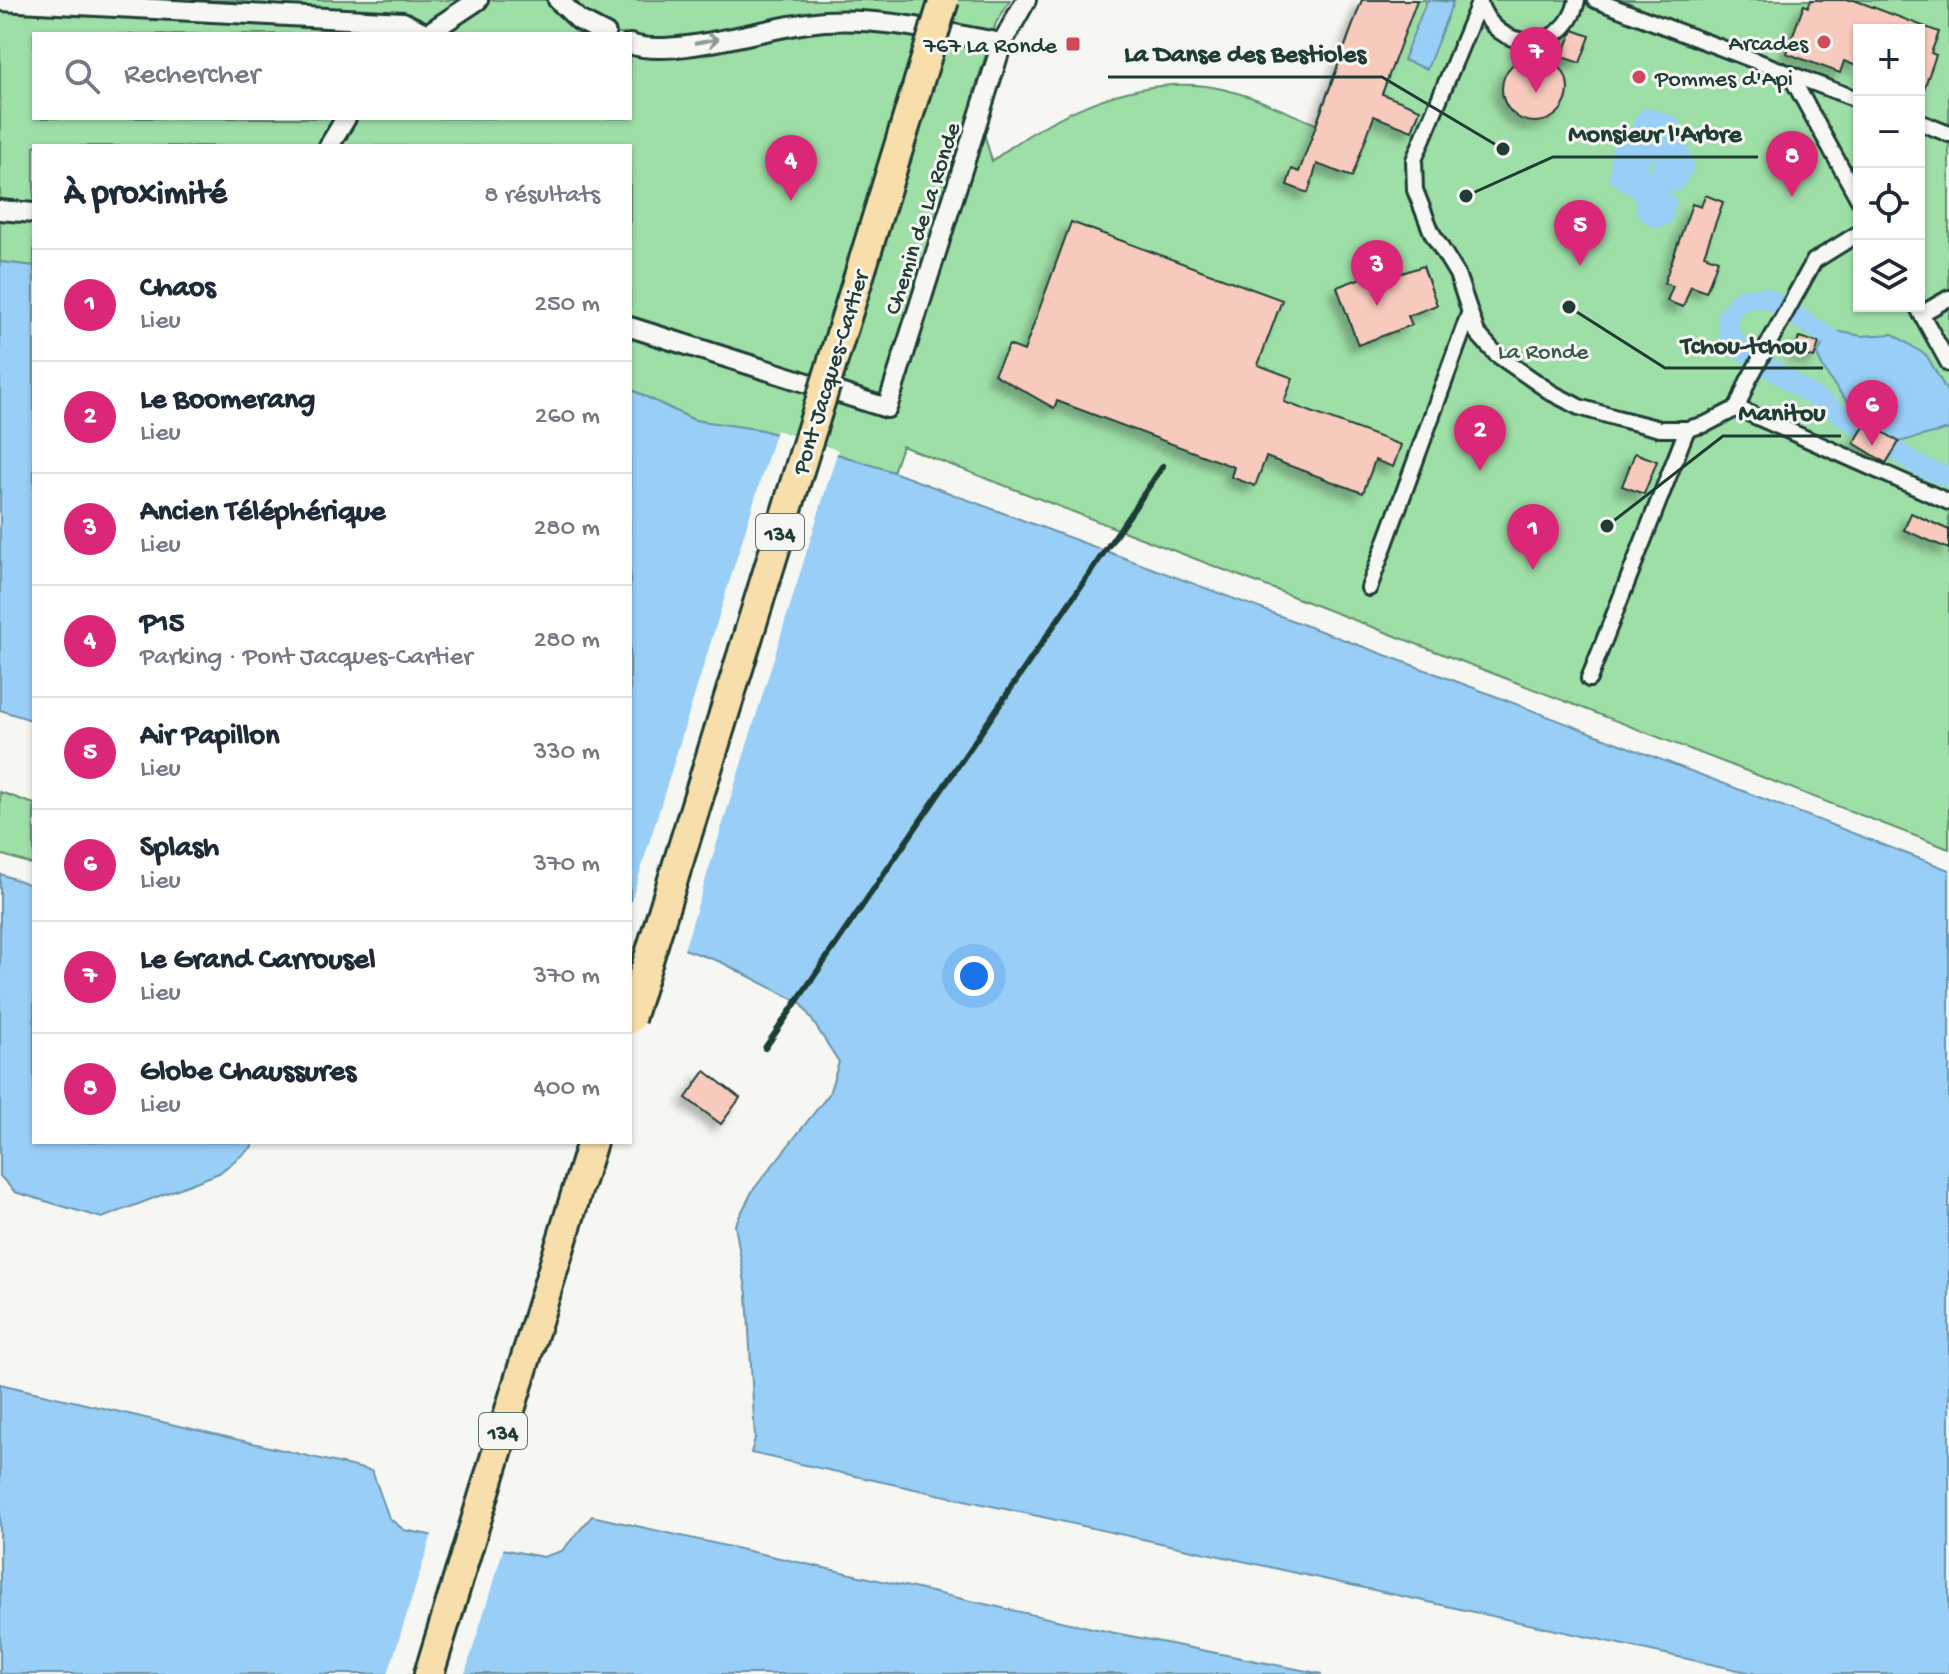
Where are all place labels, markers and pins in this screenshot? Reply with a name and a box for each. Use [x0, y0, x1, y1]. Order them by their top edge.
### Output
callout: La Danse des Bestioles [1108, 27, 1382, 77]
pin: 7 [1510, 27, 1562, 93]
place label: Arcades [1729, 31, 1809, 60]
place label: 767 La Ronde [923, 33, 1058, 62]
marker: Arcades [1815, 33, 1833, 51]
marker: 767 La Ronde [1064, 35, 1082, 53]
place label: Pommes d'Api [1654, 66, 1793, 95]
marker: Pommes d'Api [1630, 68, 1648, 86]
callout: Monsieur l'Arbre [1553, 107, 1758, 157]
pin: 8 [1766, 131, 1818, 197]
pin: 4 [765, 135, 817, 201]
pin: 5 [1554, 200, 1606, 266]
pin: 3 [1351, 240, 1403, 306]
callout: Tchou-tchou [1665, 318, 1823, 368]
pin: 6 [1846, 380, 1898, 446]
callout: Manitou [1723, 386, 1841, 436]
pin: 2 [1454, 405, 1506, 471]
pin: 1 [1507, 504, 1559, 570]

